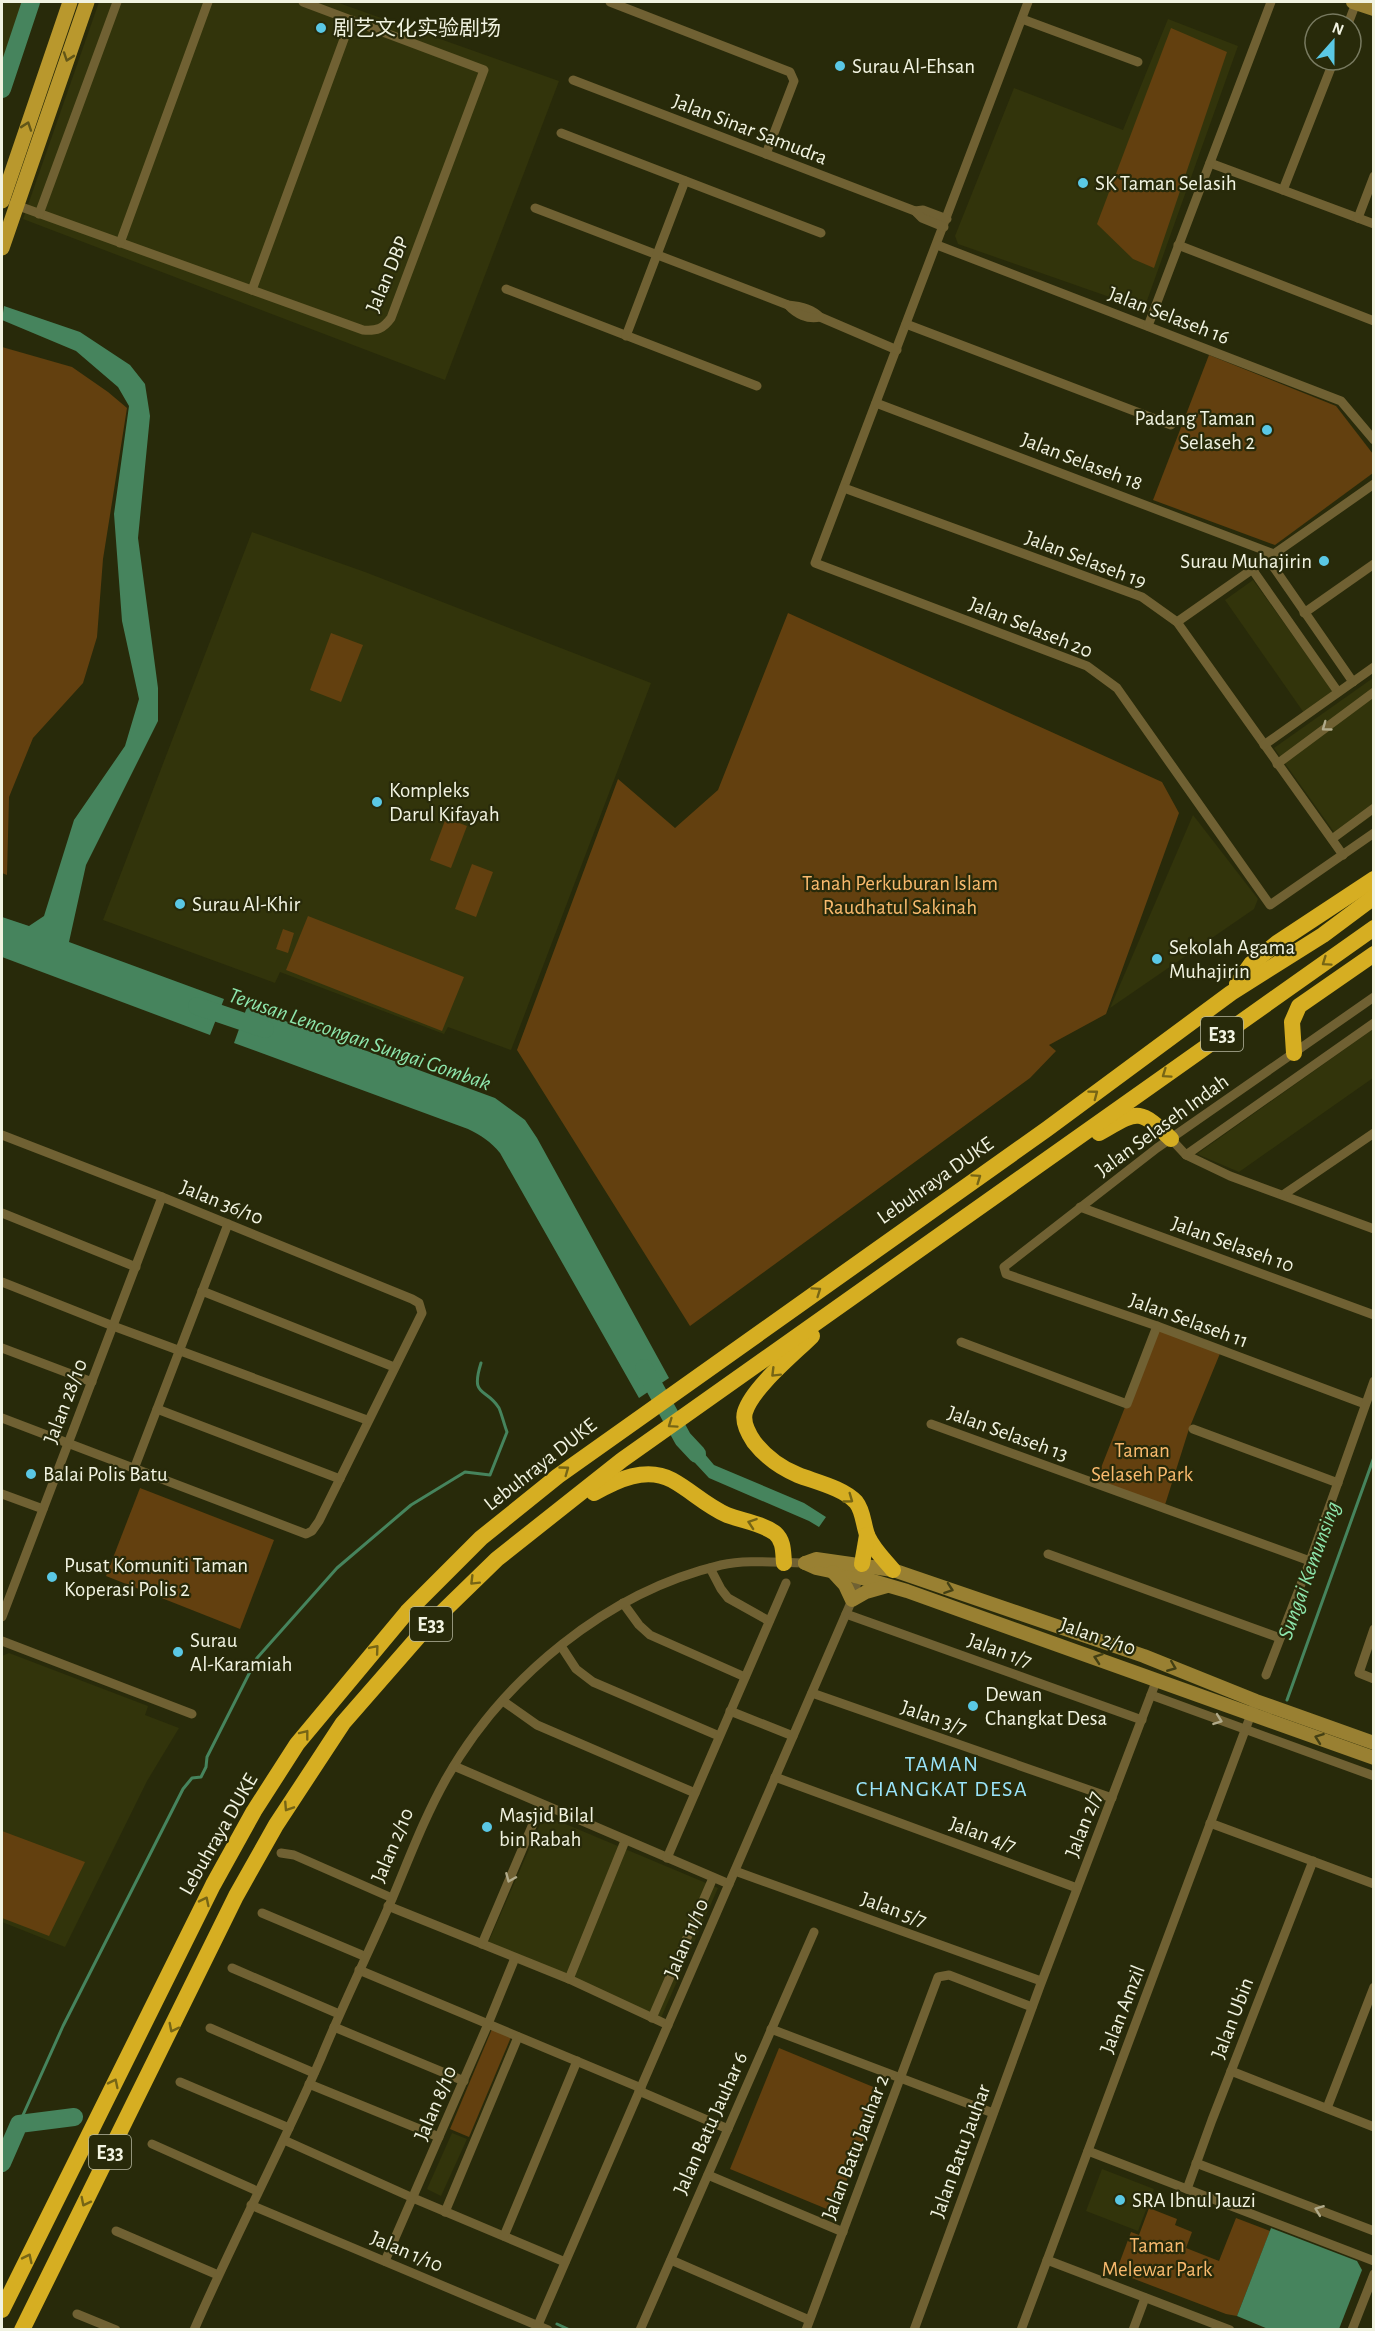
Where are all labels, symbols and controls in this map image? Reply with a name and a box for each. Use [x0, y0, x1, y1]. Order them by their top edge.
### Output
north arrow [1303, 12, 1363, 72]
place label: 剧艺文化实验剧场 [333, 17, 501, 39]
text: N [1330, 19, 1346, 38]
marker: 剧艺文化实验剧场 [314, 21, 328, 35]
one-way arrow [62, 51, 75, 62]
place label: Surau Al-Ehsan [852, 56, 975, 77]
marker: Surau Al-Ehsan [833, 59, 847, 73]
street label: Jalan Sinar Samudra [670, 90, 830, 169]
one-way arrow [19, 121, 32, 132]
place label: SK Taman Selasih [1095, 173, 1237, 194]
marker: SK Taman Selasih [1076, 176, 1090, 190]
street label: Jalan DBP [362, 233, 413, 315]
street label: Jalan Selaseh 16 [1105, 283, 1232, 348]
place label: Padang Taman Selaseh 2 [1135, 408, 1255, 453]
marker: Padang Taman Selaseh 2 [1260, 423, 1274, 437]
street label: Jalan Selaseh 18 [1018, 429, 1145, 494]
street label: Jalan Selaseh 19 [1022, 527, 1149, 592]
place label: Surau Muhajirin [1180, 551, 1312, 572]
marker: Surau Muhajirin [1317, 554, 1331, 568]
street label: Jalan Selaseh 20 [966, 593, 1096, 662]
one-way arrow [1322, 720, 1333, 731]
place label: Kompleks Darul Kifayah [389, 780, 500, 825]
marker: Kompleks Darul Kifayah [370, 795, 384, 809]
park label: Tanah Perkuburan Islam Raudhatul Sakinah [802, 873, 998, 918]
place label: Surau Al-Khir [192, 894, 300, 915]
marker: Surau Al-Khir [173, 897, 187, 911]
place label: Sekolah Agama Muhajirin [1169, 937, 1295, 982]
marker: Sekolah Agama Muhajirin [1150, 952, 1164, 966]
one-way arrow [1321, 955, 1332, 966]
water label: Terusan Lencongan Sungai Gombak [226, 984, 494, 1094]
road number: E33 [1201, 1017, 1243, 1051]
one-way arrow [1162, 1067, 1173, 1078]
street label: Jalan Selaseh Indah [1092, 1070, 1233, 1180]
one-way arrow [1087, 1090, 1098, 1101]
street label: Lebuhraya DUKE [873, 1133, 997, 1228]
one-way arrow [970, 1174, 981, 1185]
street label: Jalan 36/10 [177, 1176, 266, 1229]
street label: Jalan Selaseh 10 [1169, 1213, 1297, 1276]
one-way arrow [811, 1287, 822, 1298]
street label: Jalan Selaseh 11 [1126, 1289, 1251, 1352]
street label: Jalan 28/10 [40, 1356, 91, 1446]
one-way arrow [772, 1365, 783, 1376]
street label: Jalan Selaseh 13 [945, 1402, 1071, 1465]
street label: Lebuhraya DUKE [480, 1414, 601, 1515]
one-way arrow [668, 1417, 679, 1428]
park label: Taman Selaseh Park [1091, 1440, 1193, 1485]
place label: Balai Polis Batu [43, 1464, 168, 1485]
marker: Balai Polis Batu [24, 1467, 38, 1481]
one-way arrow [559, 1467, 570, 1478]
one-way arrow [842, 1492, 853, 1503]
water label: Sungai Kemunsing [1274, 1498, 1344, 1642]
one-way arrow [747, 1518, 758, 1530]
place label: Pusat Komuniti Taman Koperasi Polis 2 [64, 1555, 248, 1600]
marker: Pusat Komuniti Taman Koperasi Polis 2 [45, 1570, 59, 1584]
one-way arrow [471, 1573, 482, 1584]
one-way arrow [943, 1581, 954, 1594]
road number: E33 [410, 1607, 452, 1641]
street label: Jalan 2/10 [1057, 1614, 1138, 1659]
street label: Jalan 1/7 [965, 1629, 1035, 1672]
place label: Surau Al-Karamiah [190, 1630, 292, 1675]
marker: Surau Al-Karamiah [171, 1645, 185, 1659]
one-way arrow [368, 1645, 379, 1656]
one-way arrow [1093, 1653, 1103, 1666]
one-way arrow [1166, 1660, 1177, 1672]
place label: Dewan Changkat Desa [985, 1684, 1107, 1729]
street label: Jalan 3/7 [898, 1696, 970, 1739]
marker: Dewan Changkat Desa [966, 1699, 980, 1713]
one-way arrow [1212, 1712, 1223, 1725]
one-way arrow [298, 1729, 309, 1740]
one-way arrow [1314, 1733, 1325, 1745]
district label: TAMAN CHANGKAT DESA [856, 1753, 1028, 1800]
street label: Lebuhraya DUKE [175, 1770, 262, 1899]
street label: Jalan 2/7 [1061, 1788, 1106, 1860]
one-way arrow [283, 1801, 295, 1811]
street label: Jalan 2/10 [367, 1805, 417, 1886]
place label: Masjid Bilal bin Rabah [499, 1805, 594, 1850]
street label: Jalan 4/7 [947, 1813, 1019, 1856]
marker: Masjid Bilal bin Rabah [480, 1820, 494, 1834]
one-way arrow [505, 1872, 517, 1883]
street label: Jalan 5/7 [858, 1888, 930, 1931]
one-way arrow [198, 1896, 210, 1907]
street label: Jalan 11/10 [660, 1896, 712, 1981]
street label: Jalan Amzil [1096, 1962, 1149, 2056]
street label: Jalan Ubin [1207, 1975, 1257, 2061]
one-way arrow [168, 2021, 180, 2032]
street label: Jalan Batu Jauhar 6 [670, 2049, 751, 2198]
street label: Jalan 8/10 [410, 2063, 461, 2144]
street label: Jalan Batu Jauhar 2 [818, 2072, 893, 2223]
one-way arrow [107, 2079, 119, 2090]
street label: Jalan Batu Jauhar [927, 2081, 994, 2221]
road number: E33 [89, 2135, 131, 2169]
place label: SRA Ibnul Jauzi [1132, 2190, 1256, 2211]
marker: SRA Ibnul Jauzi [1113, 2193, 1127, 2207]
one-way arrow [81, 2196, 93, 2207]
one-way arrow [1314, 2205, 1325, 2218]
street label: Jalan 1/10 [368, 2227, 446, 2276]
park label: Taman Melewar Park [1102, 2235, 1213, 2280]
one-way arrow [20, 2253, 32, 2264]

